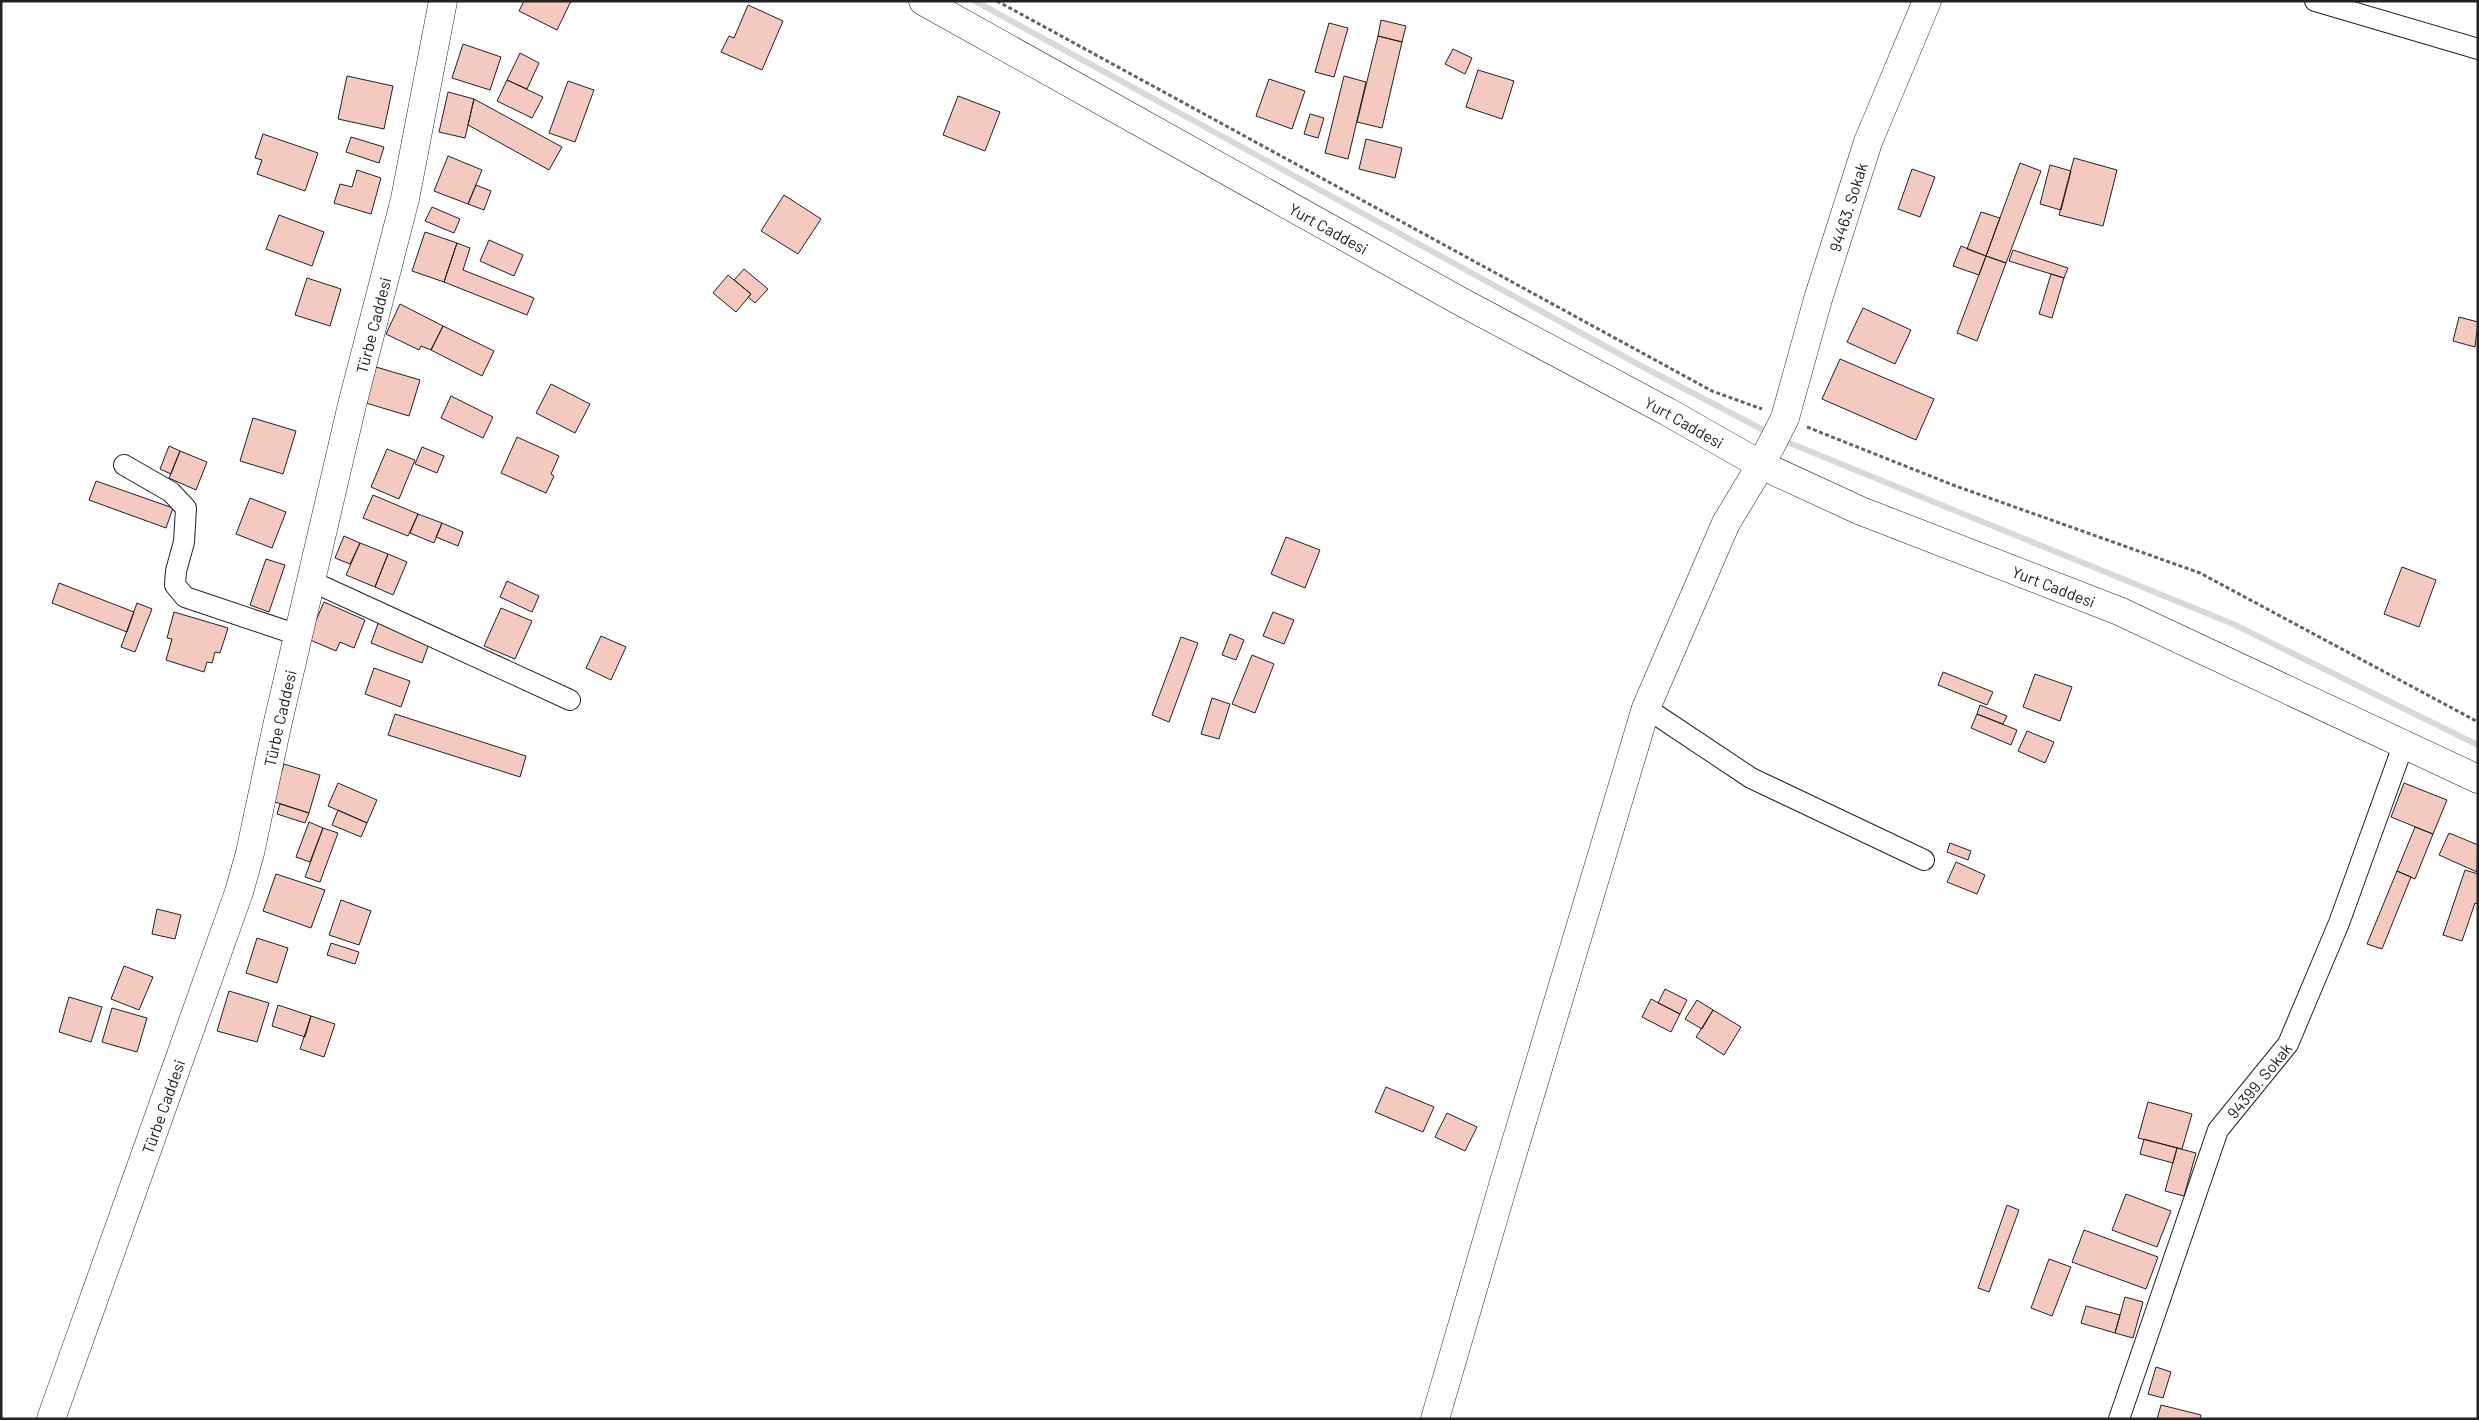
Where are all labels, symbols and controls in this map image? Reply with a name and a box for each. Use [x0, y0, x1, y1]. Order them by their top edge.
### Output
street label: 94463. Sokak [1824, 160, 1870, 254]
street label: Yurt Caddesi [1286, 198, 1372, 258]
street label: Türbe Caddesi [351, 275, 394, 375]
street label: Yurt Caddesi [1642, 392, 1727, 451]
street label: Yurt Caddesi [2010, 561, 2098, 611]
street label: Türbe Caddesi [259, 668, 299, 768]
street label: 94399. Sokak [2222, 1038, 2295, 1122]
street label: Türbe Caddesi [137, 1057, 188, 1156]

